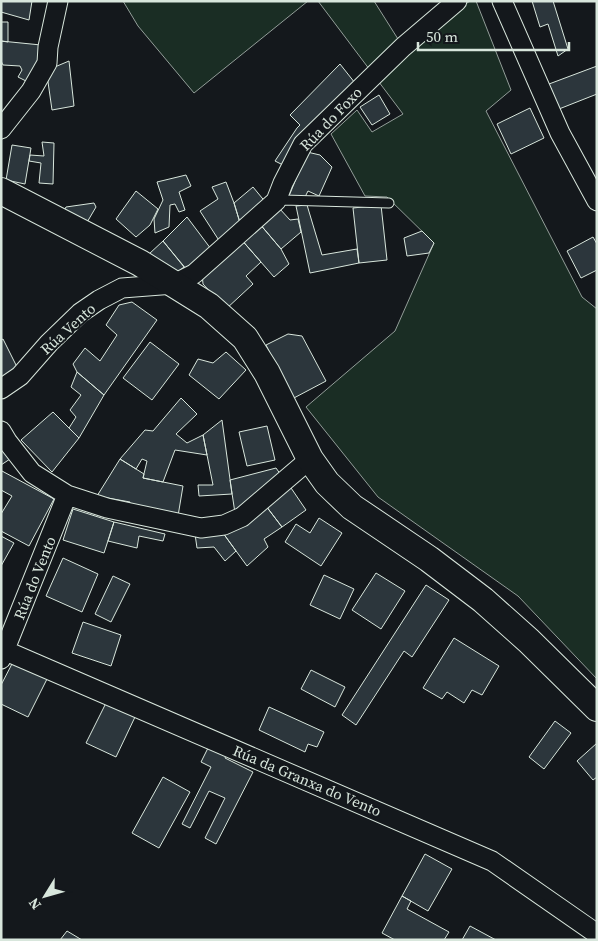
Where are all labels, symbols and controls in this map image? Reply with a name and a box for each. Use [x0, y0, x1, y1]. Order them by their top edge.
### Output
scale bar [418, 20, 569, 52]
text: 50 m [426, 26, 458, 47]
street label: Rúa do Foxo [295, 82, 367, 155]
street label: Rúa Vento [35, 298, 100, 359]
street label: Rúa do Vento [8, 533, 61, 623]
street label: Rúa da Granxa do Vento [230, 740, 385, 821]
north arrow [20, 871, 70, 921]
text: N [24, 894, 46, 914]

